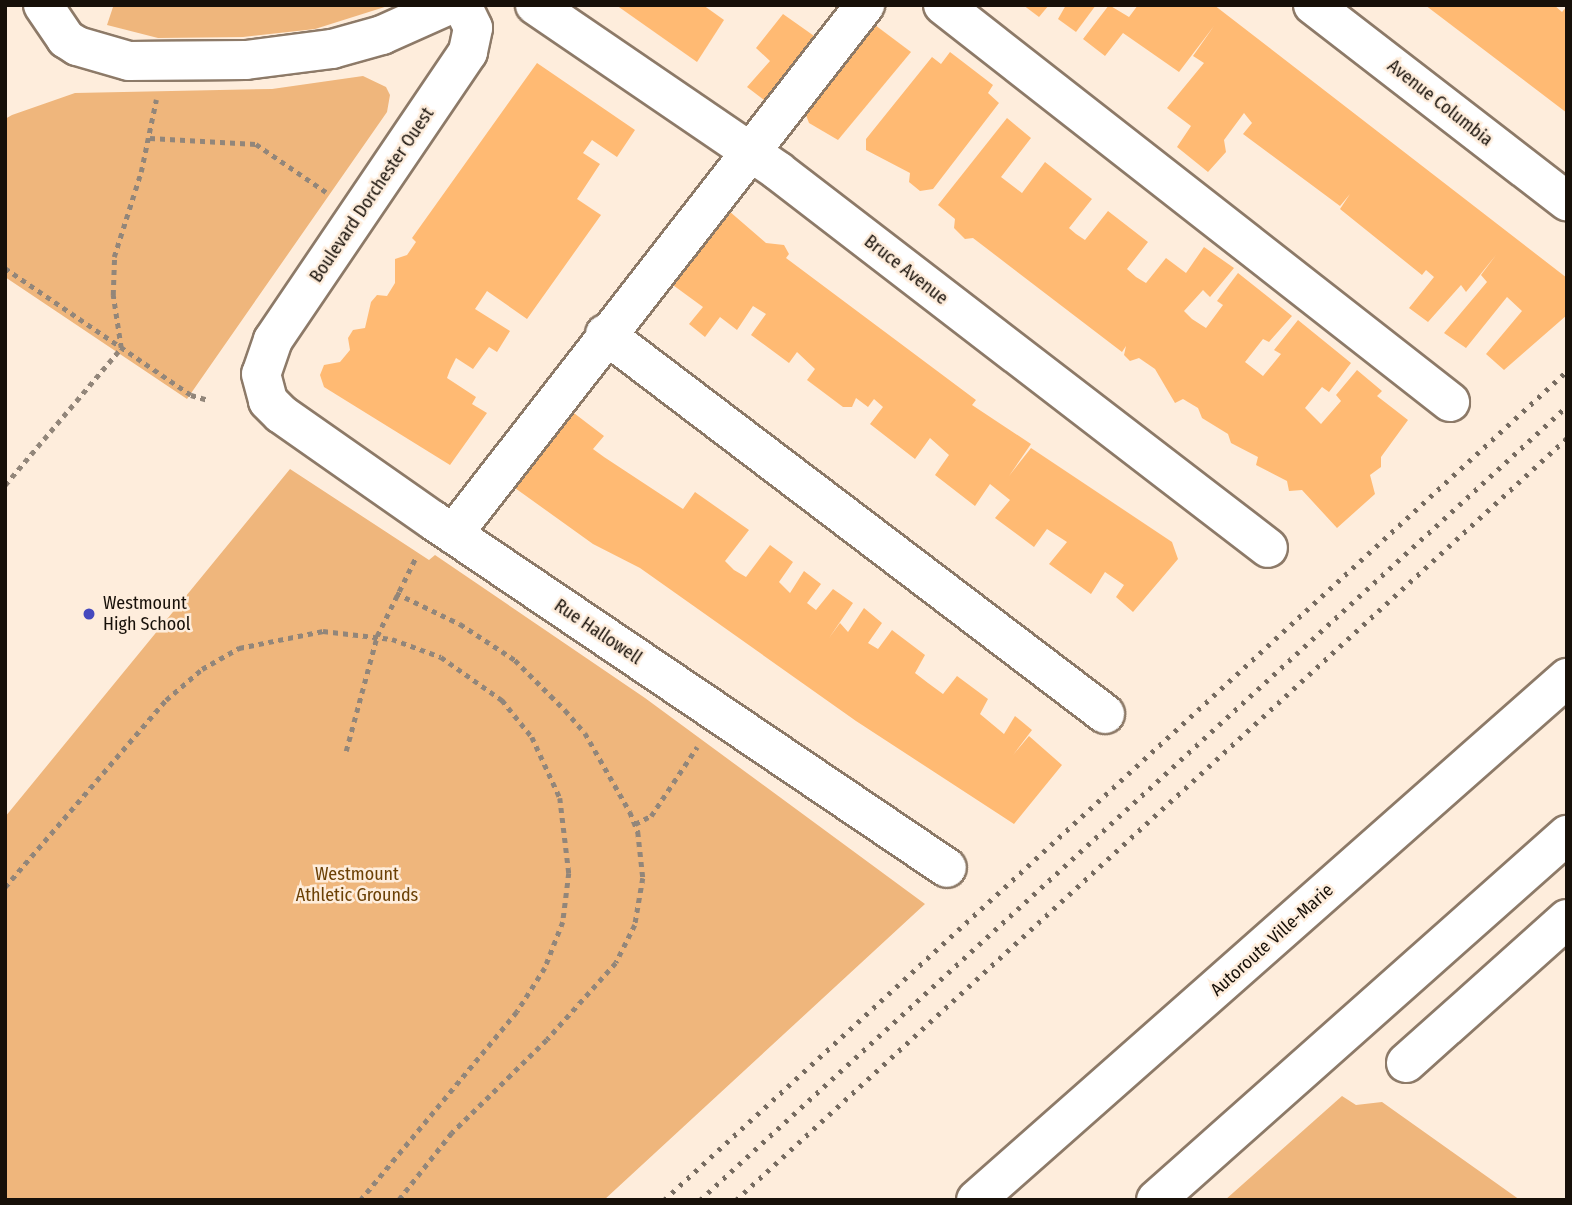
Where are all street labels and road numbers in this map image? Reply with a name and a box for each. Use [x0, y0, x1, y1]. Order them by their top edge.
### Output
street label: Avenue Columbia [1383, 55, 1497, 151]
street label: Boulevard Dorchester Ouest [305, 104, 439, 286]
street label: Bruce Avenue [860, 231, 952, 309]
street label: Rue Hallowell [550, 595, 646, 669]
street label: Autoroute Ville-Marie [1206, 879, 1338, 1001]

